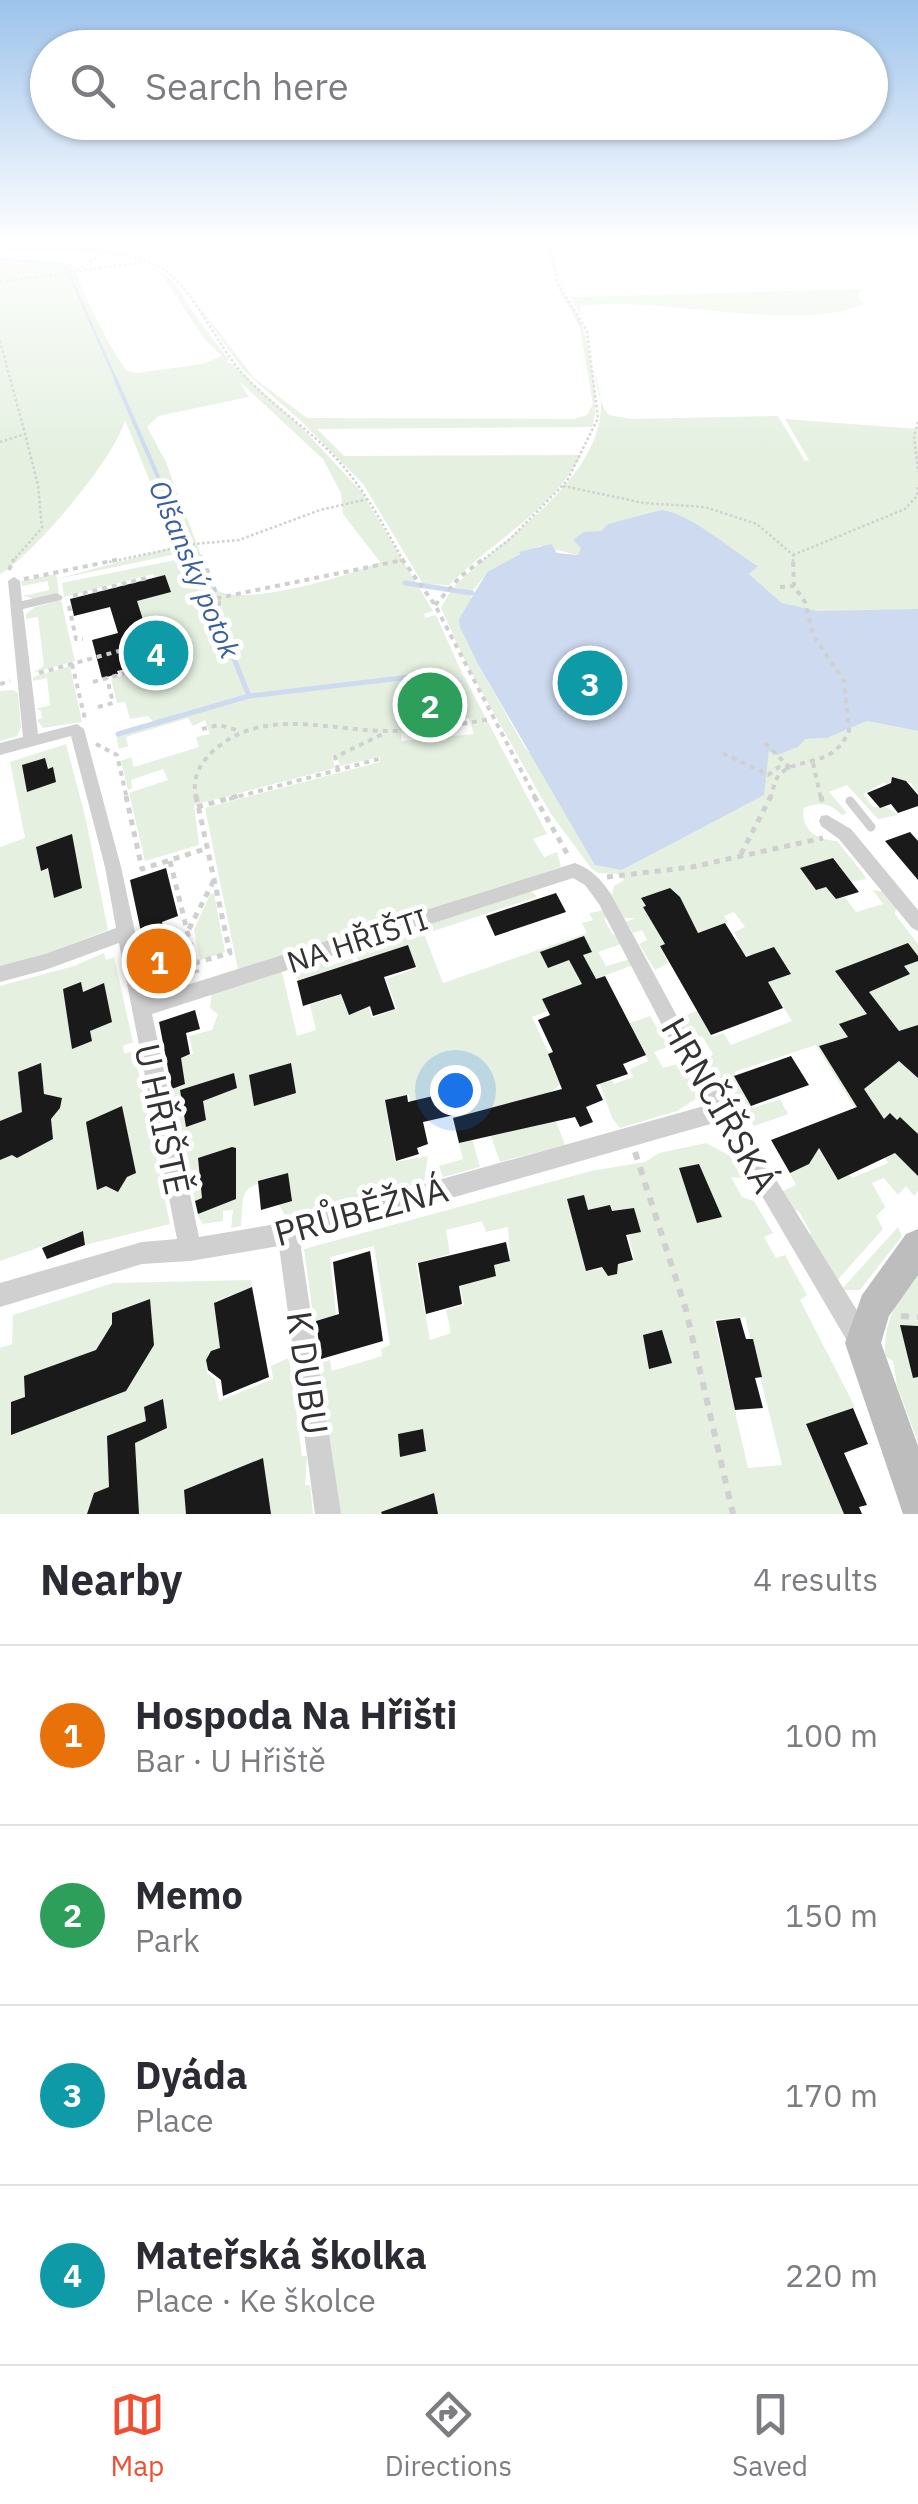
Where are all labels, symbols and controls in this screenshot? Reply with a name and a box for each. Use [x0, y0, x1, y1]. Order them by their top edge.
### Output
search box [30, 30, 888, 140]
icon: search [65, 58, 120, 113]
text: Search here [145, 61, 349, 110]
water label: Olšanský potok [141, 474, 249, 664]
pin: 4 [124, 616, 188, 690]
pin: 3 [558, 646, 622, 720]
pin: 2 [398, 668, 462, 742]
street label: NA HŘIŠTI [282, 899, 432, 981]
pin: 1 [126, 924, 192, 998]
street label: HRNČÍŘSKÁ [651, 1009, 789, 1201]
street label: U HŘIŠTĚ [125, 1039, 201, 1199]
your location [430, 1065, 481, 1116]
street label: PRŮBĚŽNÁ [269, 1166, 453, 1256]
street label: K DUBU [277, 1308, 339, 1438]
text: Nearby [40, 1552, 182, 1607]
text: 4 results [753, 1558, 878, 1600]
text: Hospoda Na Hřišti [135, 1690, 457, 1739]
text: 1 [63, 1714, 82, 1756]
text: 100 m [785, 1714, 878, 1756]
text: Bar · U Hřiště [135, 1739, 326, 1781]
text: Memo [135, 1870, 243, 1919]
text: 2 [63, 1894, 82, 1936]
text: 150 m [785, 1894, 878, 1936]
text: Park [135, 1919, 200, 1961]
text: Dyáda [135, 2050, 248, 2099]
text: 3 [63, 2074, 82, 2116]
text: 170 m [785, 2074, 878, 2116]
text: Place [135, 2099, 214, 2141]
text: Mateřská školka [135, 2230, 427, 2279]
text: 4 [63, 2254, 82, 2296]
text: 220 m [785, 2254, 878, 2296]
text: Place · Ke školce [135, 2279, 376, 2321]
tab: Map [110, 2387, 165, 2484]
tab: Directions [385, 2387, 512, 2484]
tab: Saved [732, 2387, 808, 2484]

